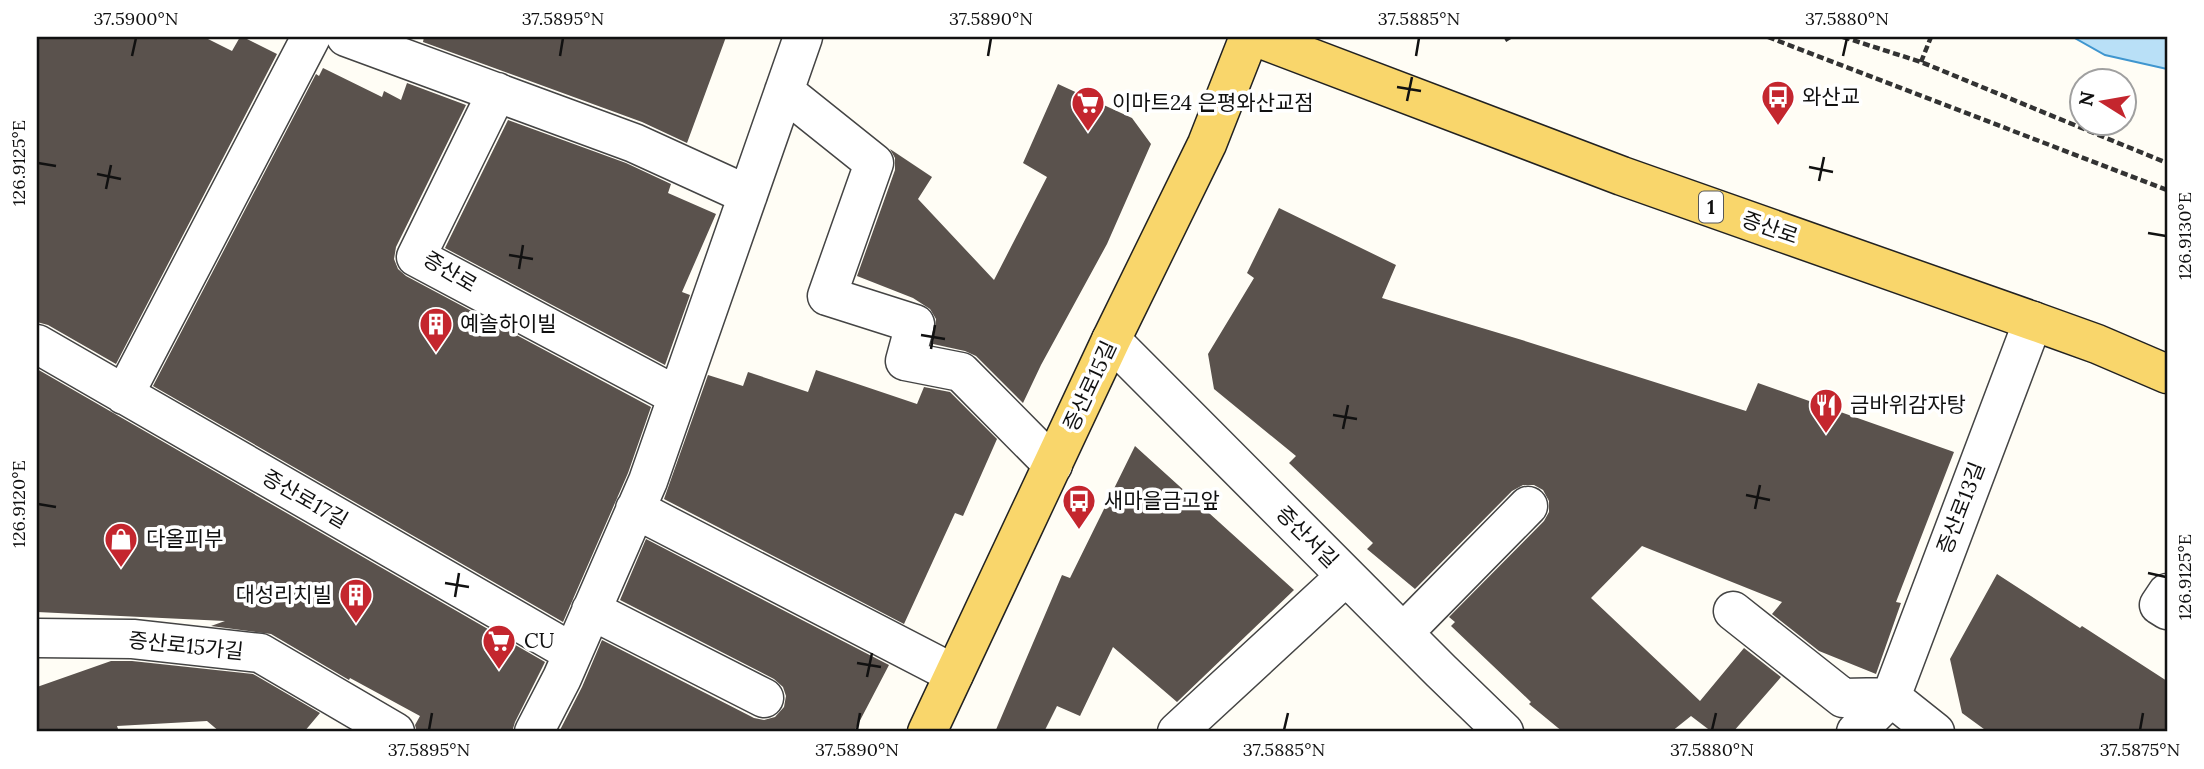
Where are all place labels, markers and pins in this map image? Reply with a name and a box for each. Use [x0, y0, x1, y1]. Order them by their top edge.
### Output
bus stop icon: 와산교 [1759, 78, 1797, 127]
place label: 와산교 [1802, 83, 1860, 110]
supermarket icon: 이마트24 은평와산교점 [1069, 84, 1107, 133]
place label: 이마트24 은평와산교점 [1112, 89, 1314, 116]
building icon: 예솔하이빌 [417, 305, 455, 354]
place label: 예솔하이빌 [460, 310, 557, 337]
restaurant icon: 금바위감자탕 [1807, 386, 1845, 435]
place label: 금바위감자탕 [1850, 391, 1966, 418]
bus stop icon: 새마을금고앞 [1060, 482, 1098, 531]
place label: 새마을금고앞 [1104, 487, 1220, 514]
shop icon: 다올피부 [102, 520, 140, 569]
place label: 다올피부 [146, 525, 223, 552]
building icon: 대성리치빌 [337, 576, 375, 625]
place label: 대성리치빌 [235, 581, 332, 608]
supermarket icon: CU [480, 622, 518, 671]
place label: CU [524, 627, 555, 654]

